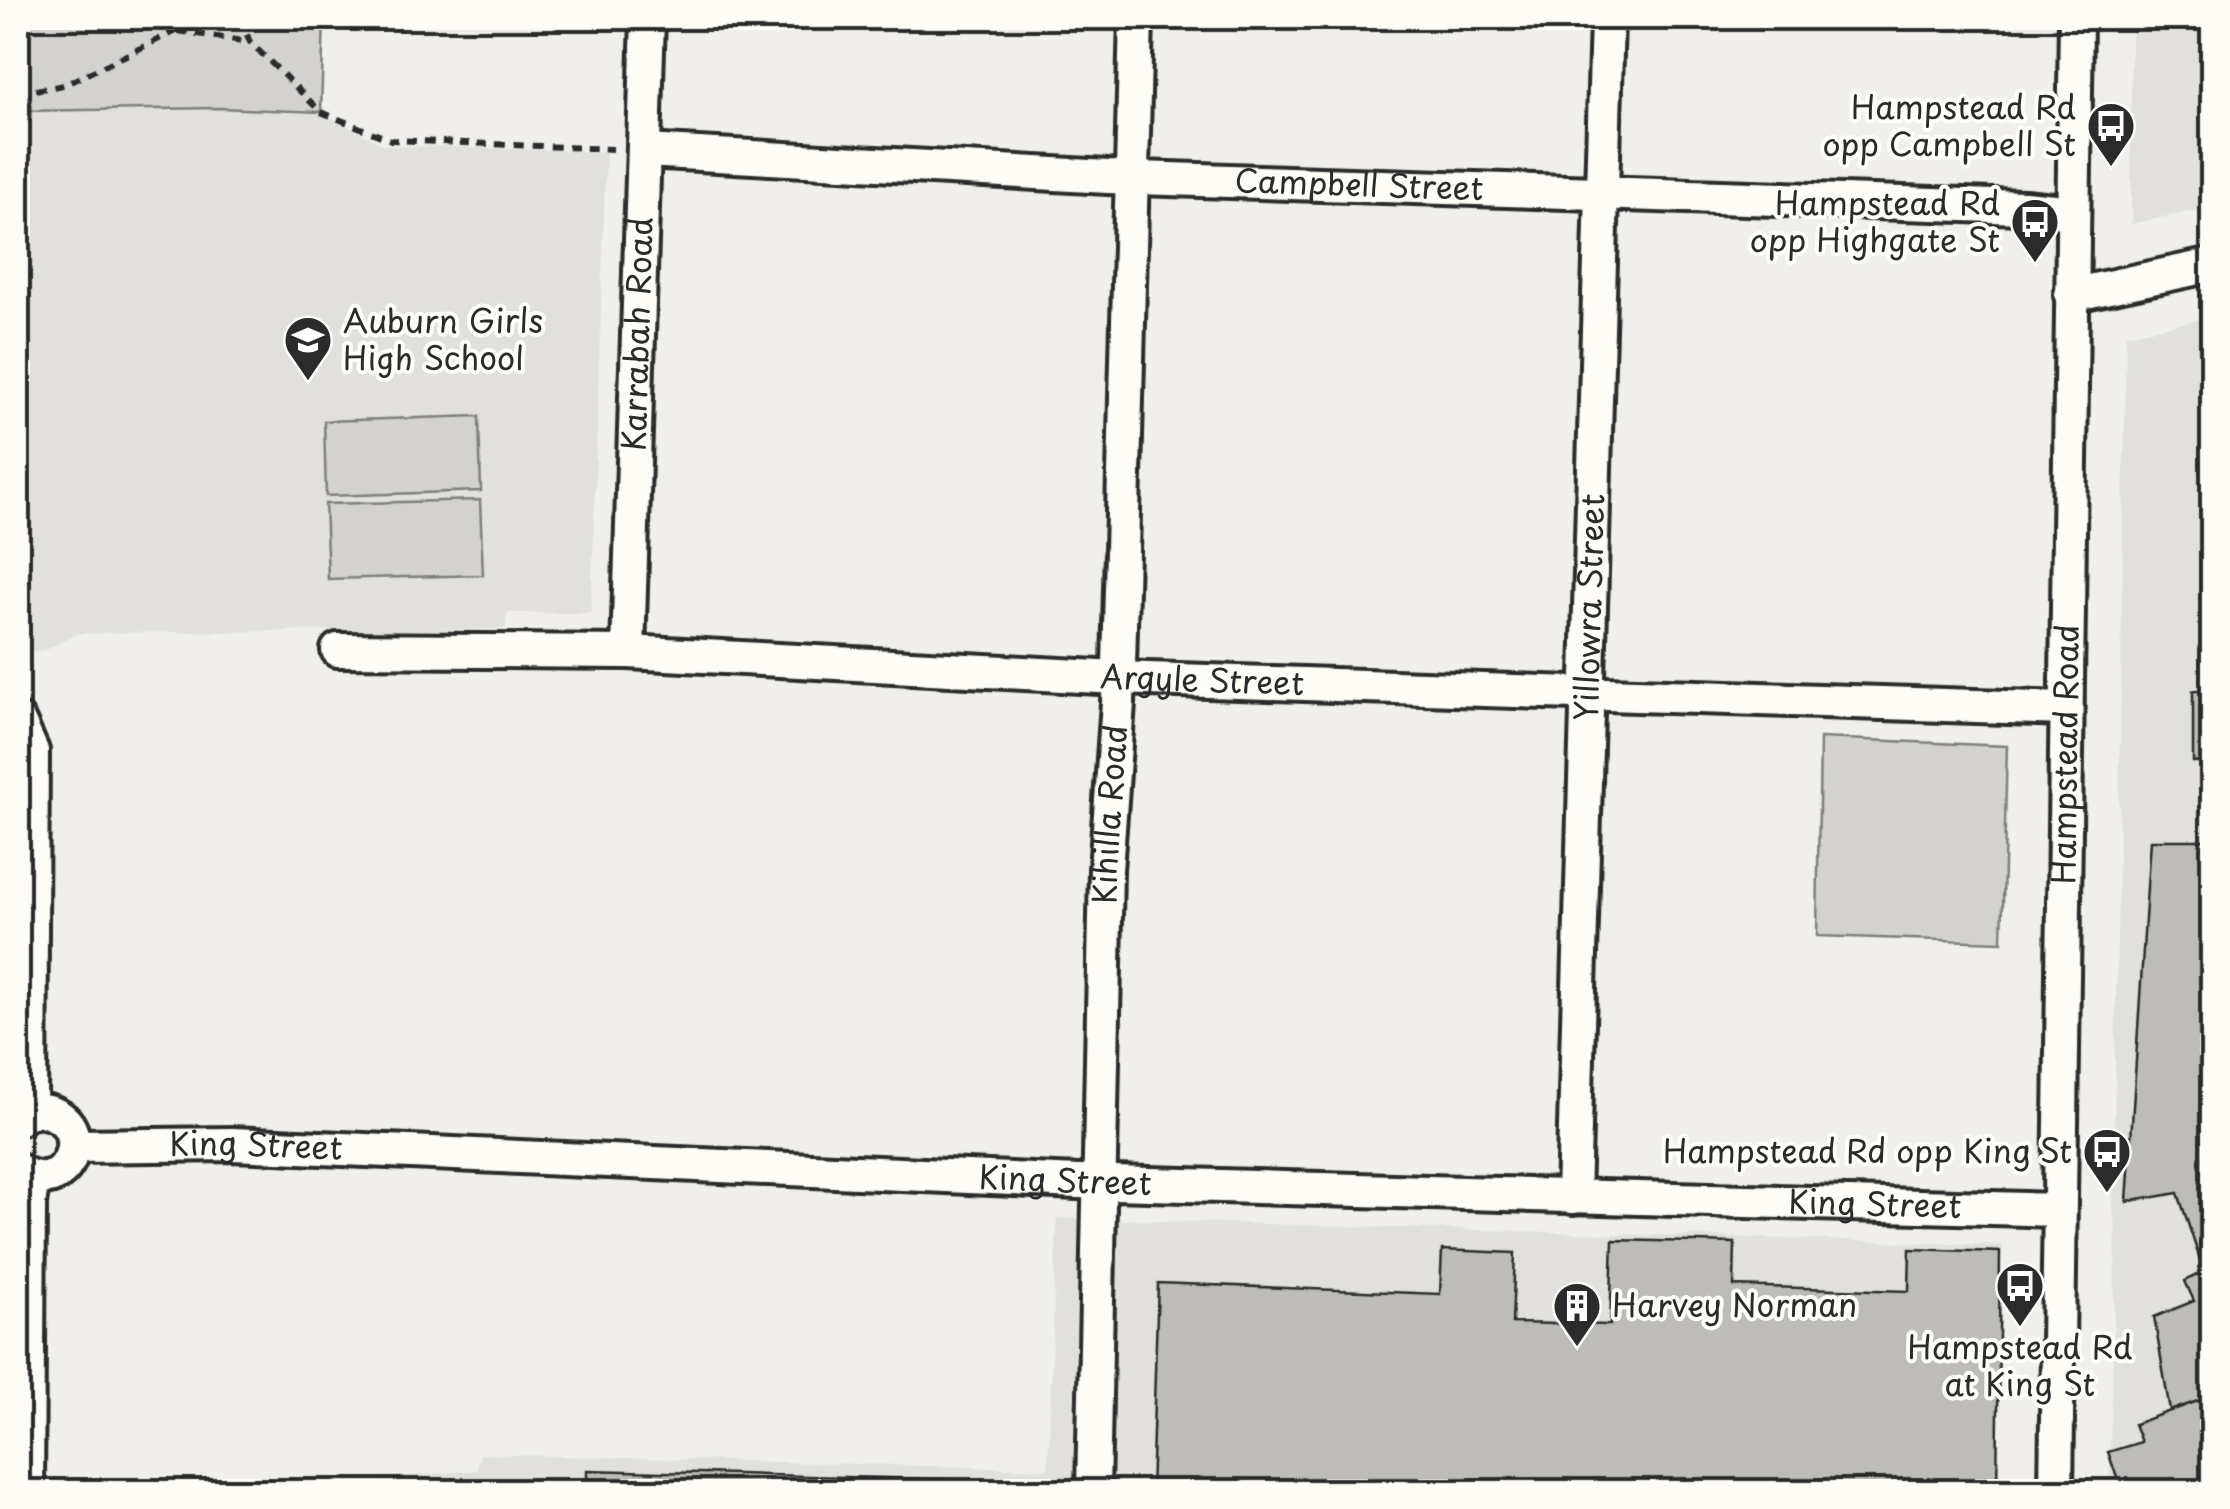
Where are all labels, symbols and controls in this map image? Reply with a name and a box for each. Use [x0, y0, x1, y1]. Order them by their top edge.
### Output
place label: Hampstead Rd opp Campbell St [1822, 82, 2076, 167]
bus stop icon: Hampstead Rd opp Campbell St [2085, 100, 2137, 168]
street label: Campbell Street [1234, 155, 1484, 211]
place label: Hampstead Rd opp Highgate St [1750, 178, 2000, 263]
bus stop icon: Hampstead Rd opp Highgate St [2009, 196, 2061, 264]
street label: Karrabah Road [608, 216, 664, 452]
place label: Auburn Girls High School [343, 296, 543, 381]
school or university icon: Auburn Girls High School [282, 314, 334, 382]
street label: Yillowra Street [1561, 493, 1615, 721]
street label: Hampstead Road [2038, 624, 2090, 884]
street label: Argyle Street [1099, 651, 1305, 706]
street label: Kihilla Road [1079, 723, 1138, 904]
street label: King Street [169, 1118, 344, 1171]
place label: Hampstead Rd opp King St [1663, 1126, 2072, 1174]
bus stop icon: Hampstead Rd opp King St [2081, 1126, 2133, 1194]
street label: King Street [978, 1152, 1152, 1206]
street label: King Street [1788, 1176, 1962, 1229]
bus stop icon: Hampstead Rd at King St [1994, 1260, 2046, 1328]
building icon: Harvey Norman [1551, 1280, 1603, 1348]
place label: Harvey Norman [1612, 1280, 1857, 1328]
place label: Hampstead Rd at King St [1907, 1322, 2133, 1407]

